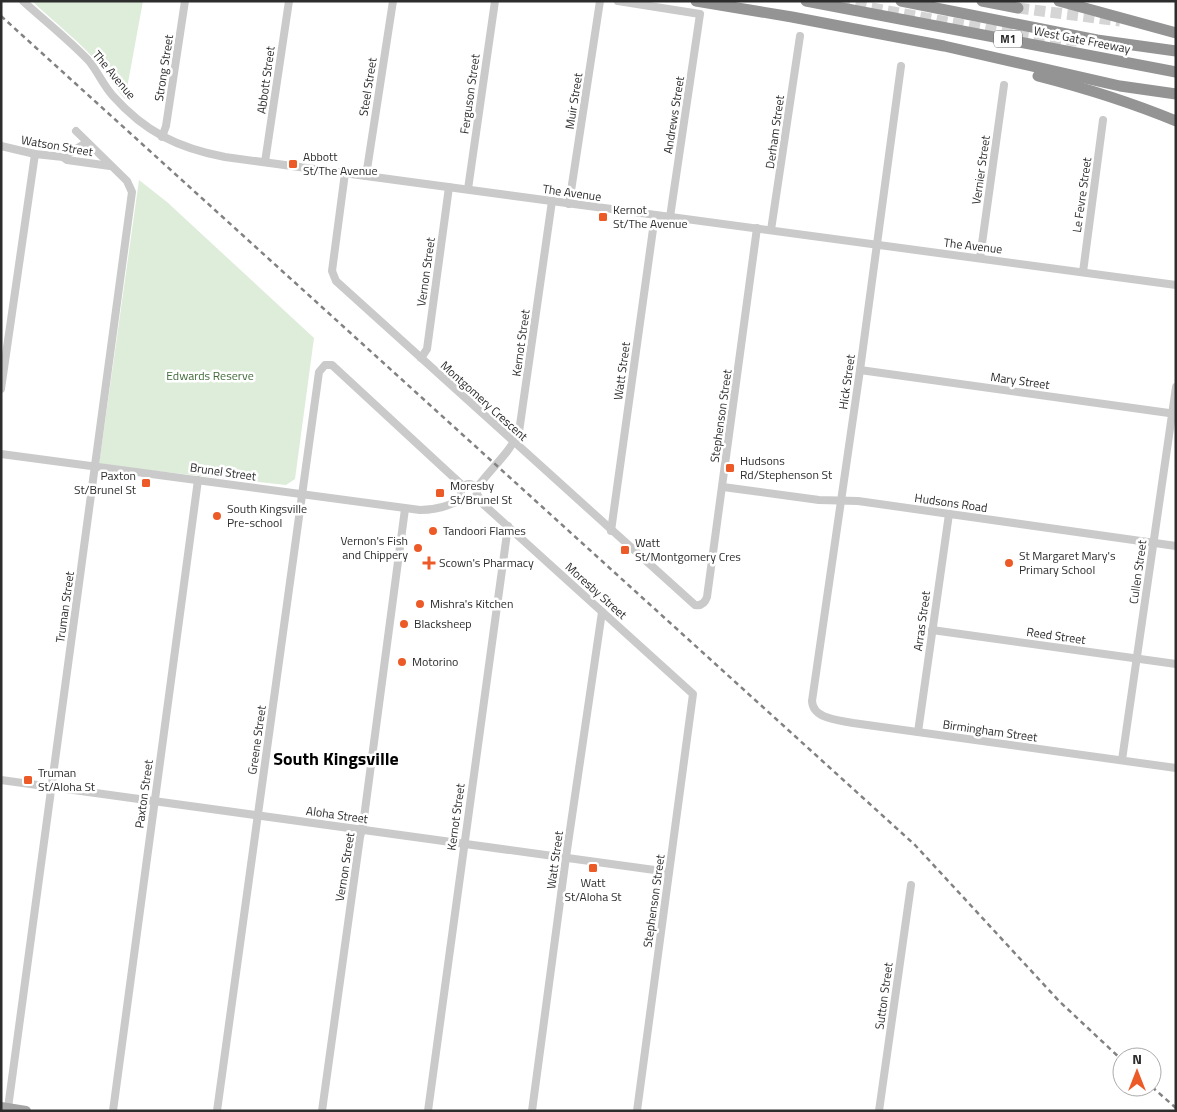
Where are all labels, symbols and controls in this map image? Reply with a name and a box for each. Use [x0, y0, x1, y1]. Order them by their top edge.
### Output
street label: West Gate Freeway [1032, 21, 1132, 58]
road number: M1 [994, 30, 1022, 48]
street label: Strong Street [149, 32, 178, 103]
street label: Abbott Street [251, 44, 280, 115]
street label: The Avenue [88, 46, 141, 103]
street label: Ferguson Street [454, 52, 485, 135]
street label: Steel Street [354, 55, 382, 118]
street label: Muir Street [560, 71, 587, 130]
street label: Andrews Street [658, 74, 689, 155]
street label: Derham Street [760, 93, 789, 170]
street label: Watson Street [20, 130, 95, 161]
street label: Vernier Street [966, 133, 995, 206]
place label: Abbott St/The Avenue [303, 147, 378, 180]
street label: Le Fevre Street [1067, 155, 1096, 234]
marker: Abbott St/The Avenue [287, 158, 299, 170]
street label: The Avenue [542, 179, 603, 206]
place label: Kernot St/The Avenue [613, 200, 688, 233]
marker: Kernot St/The Avenue [597, 211, 609, 223]
street label: The Avenue [943, 232, 1003, 259]
street label: Vernon Street [411, 235, 440, 308]
street label: Kernot Street [506, 307, 535, 378]
street label: Watt Street [608, 340, 635, 401]
street label: Hick Street [833, 352, 860, 411]
street label: Montgomery Crescent [436, 356, 533, 446]
park label: Edwards Reserve [166, 366, 254, 385]
street label: Stephenson Street [705, 367, 737, 464]
street label: Mary Street [989, 367, 1052, 394]
place label: Hudsons Rd/Stephenson St [740, 451, 833, 484]
street label: Brunel Street [189, 457, 258, 486]
marker: Hudsons Rd/Stephenson St [724, 462, 736, 474]
place label: Paxton St/Brunel St [74, 466, 137, 499]
place label: Moresby St/Brunel St [450, 476, 513, 509]
marker: Paxton St/Brunel St [140, 477, 152, 489]
marker: Moresby St/Brunel St [434, 487, 446, 499]
street label: Hudsons Road [913, 488, 989, 517]
place label: South Kingsville Pre-school [227, 499, 307, 532]
marker: South Kingsville Pre-school [211, 510, 223, 522]
place label: Tandoori Flames [443, 521, 526, 540]
marker: Tandoori Flames [427, 525, 439, 537]
place label: Vernon's Fish and Chippery [340, 531, 408, 564]
place label: Watt St/Montgomery Cres [635, 533, 741, 566]
street label: Cullen Street [1124, 538, 1152, 605]
marker: Vernon's Fish and Chippery [412, 542, 424, 554]
marker: Watt St/Montgomery Cres [619, 544, 631, 556]
place label: St Margaret Mary's Primary School [1019, 546, 1116, 579]
place label: Scown's Pharmacy [439, 553, 534, 572]
marker: Scown's Pharmacy [423, 557, 435, 569]
marker: St Margaret Mary's Primary School [1003, 557, 1015, 569]
street label: Moresby Street [561, 558, 632, 624]
street label: Truman Street [50, 569, 79, 644]
street label: Arras Street [908, 589, 935, 652]
place label: Mishra's Kitchen [430, 594, 513, 613]
marker: Mishra's Kitchen [414, 598, 426, 610]
place label: Blacksheep [414, 614, 472, 633]
marker: Blacksheep [398, 618, 410, 630]
street label: Reed Street [1025, 622, 1088, 649]
place label: Motorino [412, 652, 458, 671]
marker: Motorino [396, 656, 408, 668]
street label: Greene Street [242, 703, 271, 776]
street label: Birmingham Street [941, 714, 1039, 747]
district label: South Kingsville [273, 745, 399, 772]
street label: Paxton Street [129, 758, 158, 829]
place label: Truman St/Aloha St [38, 763, 96, 796]
marker: Truman St/Aloha St [22, 774, 34, 786]
street label: Kernot Street [441, 781, 470, 852]
street label: Aloha Street [305, 801, 370, 828]
street label: Watt Street [541, 829, 568, 890]
street label: Vernon Street [330, 830, 359, 903]
street label: Stephenson Street [638, 852, 670, 949]
marker: Watt St/Aloha St [587, 862, 599, 874]
place label: Watt St/Aloha St [564, 873, 622, 906]
street label: Sutton Street [869, 960, 898, 1031]
north arrow [1112, 1047, 1162, 1097]
text: N [1132, 1048, 1142, 1069]

